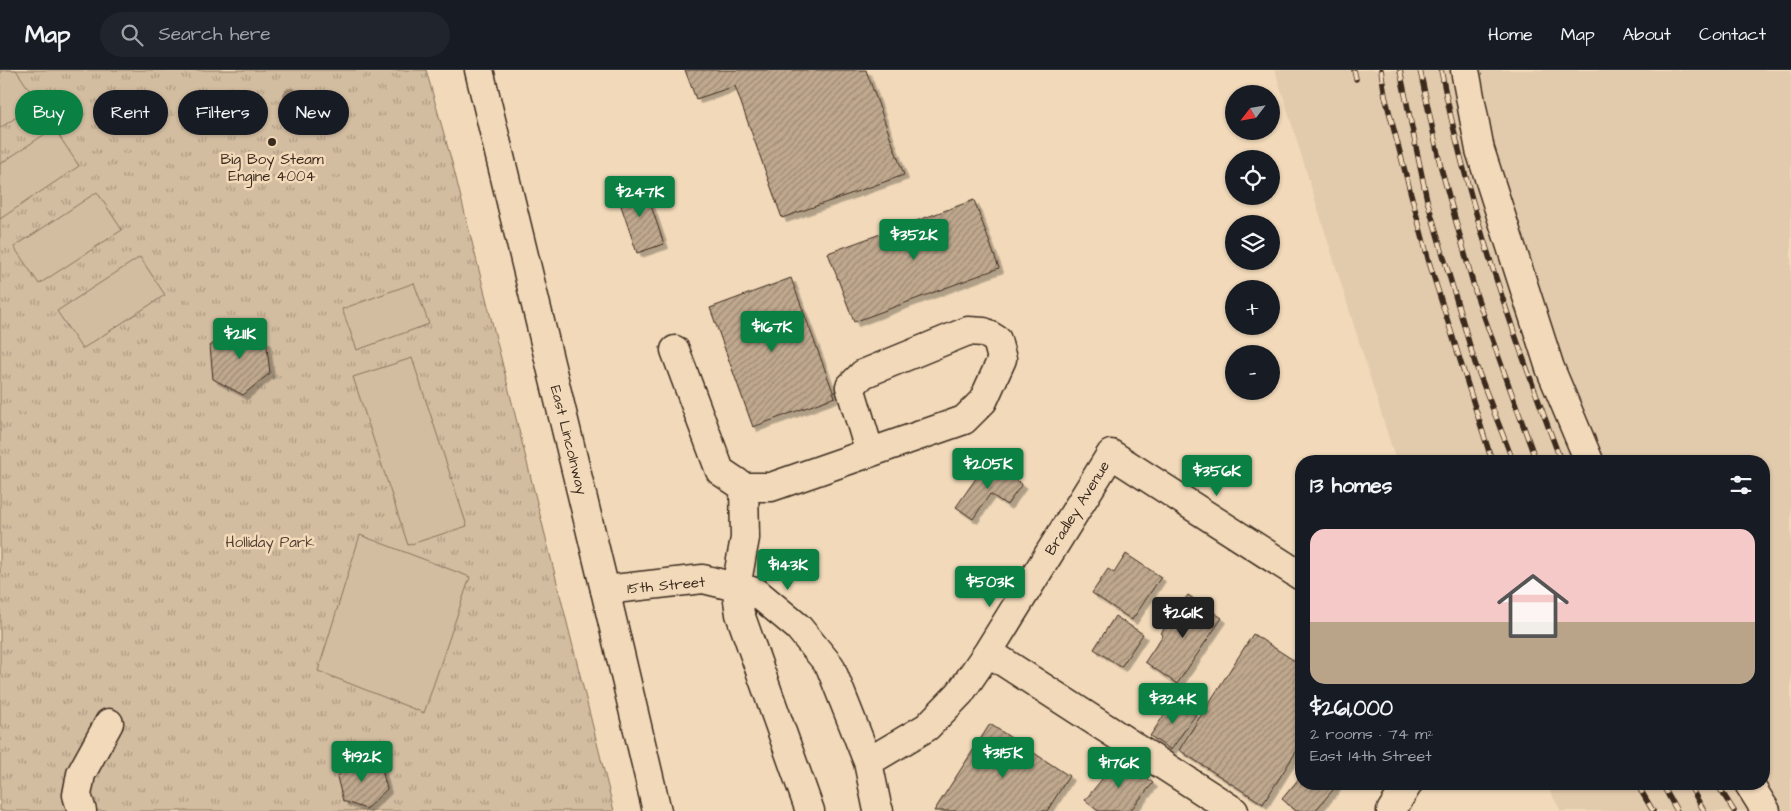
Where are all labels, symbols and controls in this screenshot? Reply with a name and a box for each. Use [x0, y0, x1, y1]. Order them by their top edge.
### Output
search box [100, 12, 450, 57]
text: Map [25, 18, 70, 52]
icon: search [118, 21, 146, 49]
text: Search here [158, 21, 271, 48]
text: Home [1488, 22, 1533, 47]
text: Map [1561, 22, 1595, 47]
text: About [1623, 22, 1671, 47]
text: Contact [1699, 22, 1766, 47]
north arrow [1225, 85, 1280, 140]
map controls [1225, 85, 1280, 400]
chip: Buy [15, 90, 83, 135]
chip: Rent [93, 90, 168, 135]
chip: Filters [178, 90, 268, 135]
chip: New [278, 90, 349, 135]
marker: Big Boy Steam Engine 4004 [266, 136, 278, 148]
place label: Big Boy Steam Engine 4004 [220, 149, 324, 188]
button: locate [1225, 150, 1280, 205]
pin: $247K [605, 176, 675, 218]
text: $247K [616, 181, 664, 203]
button: layers [1225, 215, 1280, 270]
pin: $352K [879, 218, 949, 261]
text: $352K [890, 224, 938, 246]
button: + [1225, 280, 1280, 335]
pin: $167K [737, 310, 807, 353]
text: $167K [752, 316, 792, 338]
pin: $211K [205, 318, 275, 360]
text: $211K [224, 323, 256, 345]
button: − [1225, 345, 1280, 400]
street label: East Lincolnway [544, 383, 592, 497]
pin: $205K [953, 448, 1023, 490]
text: $205K [963, 453, 1013, 475]
pin: $356K [1182, 454, 1252, 497]
street label: Bradley Avenue [1040, 457, 1116, 560]
text: $356K [1193, 460, 1241, 482]
text: 13 homes [1310, 471, 1392, 500]
icon: filters [1727, 471, 1755, 499]
park label: Holliday Park [226, 532, 314, 554]
pin: $143K [753, 548, 823, 591]
text: $143K [768, 554, 808, 576]
icon: home [1488, 561, 1578, 651]
pin: $503K [955, 566, 1025, 608]
text: $503K [966, 571, 1014, 593]
street label: 15th Street [626, 572, 706, 599]
pin: $261K [1148, 596, 1218, 639]
text: $261K [1163, 602, 1203, 624]
pin: $324K [1138, 682, 1208, 725]
text: $324K [1150, 688, 1196, 710]
text: $261,000 [1310, 694, 1393, 723]
text: 2 rooms · 74 m² [1310, 723, 1434, 745]
pin: $315K [968, 736, 1038, 779]
pin: $192K [327, 740, 397, 783]
text: $315K [983, 742, 1023, 764]
text: East 14th Street [1310, 745, 1432, 767]
text: $192K [343, 746, 381, 768]
pin: $176K [1084, 746, 1154, 789]
text: $176K [1099, 752, 1139, 774]

